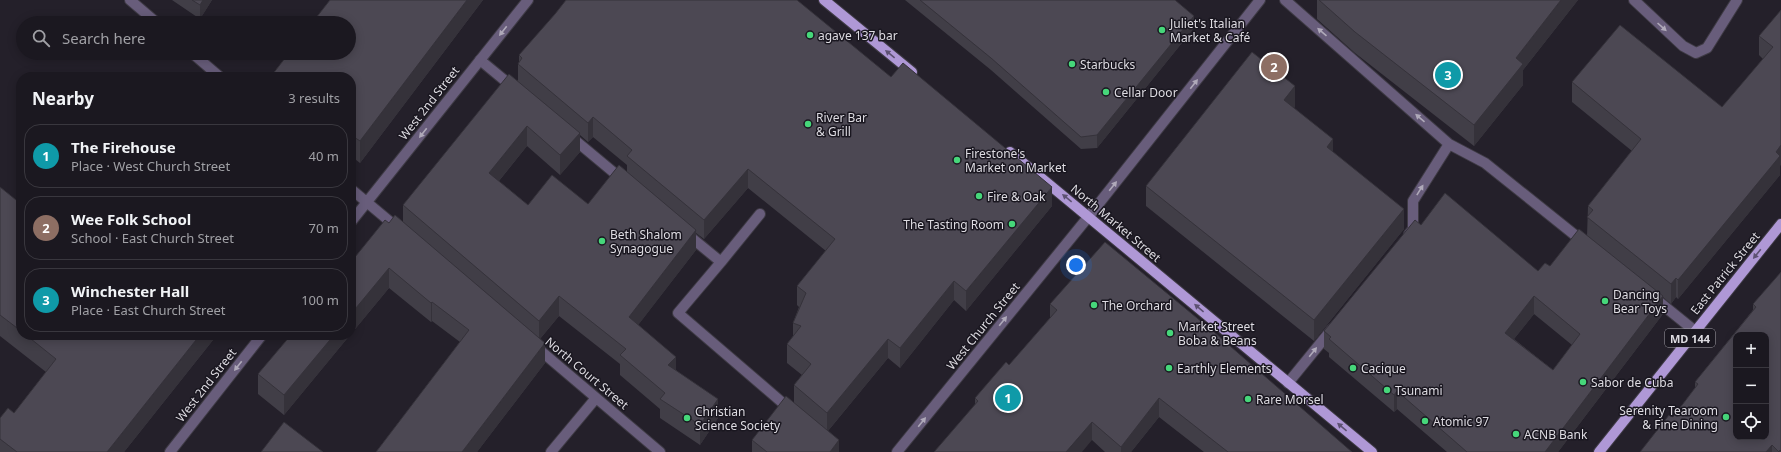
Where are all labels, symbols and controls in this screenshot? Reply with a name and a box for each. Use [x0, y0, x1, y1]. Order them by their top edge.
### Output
place label: Juliet's Italian Market & Café [1169, 15, 1251, 46]
search box [16, 16, 356, 60]
one-way arrow [1656, 22, 1667, 31]
one-way arrow [499, 25, 508, 36]
marker: Juliet's Italian Market & Café [1157, 25, 1167, 35]
icon: search [30, 27, 52, 49]
place label: agave 137 bar [818, 27, 898, 44]
text: Search here [62, 28, 145, 48]
one-way arrow [1317, 28, 1327, 37]
marker: agave 137 bar [805, 30, 815, 40]
one-way arrow [885, 49, 895, 58]
pin: 2 [1261, 52, 1287, 82]
place label: Starbucks [1080, 56, 1136, 73]
marker: Starbucks [1067, 59, 1077, 69]
pin: 3 [1435, 60, 1461, 90]
street label: West 2nd Street [395, 62, 464, 143]
one-way arrow [1190, 78, 1198, 89]
place label: Cellar Door [1114, 84, 1178, 101]
text: Nearby [32, 87, 94, 110]
marker: Cellar Door [1101, 87, 1111, 97]
text: 3 results [288, 89, 340, 107]
place label: River Bar & Grill [816, 109, 867, 140]
one-way arrow [1415, 114, 1424, 123]
marker: River Bar & Grill [803, 119, 813, 129]
one-way arrow [418, 127, 427, 138]
text: The Firehouse [71, 137, 176, 157]
place label: Firestone's Market on Market [965, 145, 1067, 176]
text: 1 [42, 147, 50, 165]
text: 40 m [309, 147, 339, 165]
marker: Firestone's Market on Market [952, 155, 962, 165]
text: Place · West Church Street [71, 157, 230, 175]
street label: North Market Street [1067, 180, 1165, 266]
one-way arrow [1109, 180, 1118, 191]
one-way arrow [1416, 185, 1424, 195]
place label: Fire & Oak [987, 188, 1046, 205]
marker: Fire & Oak [974, 191, 984, 201]
one-way arrow [1061, 194, 1072, 202]
text: Wee Folk School [71, 209, 191, 229]
place label: The Tasting Room [903, 216, 1004, 233]
text: 2 [42, 219, 50, 237]
text: 70 m [309, 219, 339, 237]
marker: The Tasting Room [1007, 219, 1017, 229]
place label: Beth Shalom Synagogue [610, 226, 682, 257]
street label: East Patrick Street [1686, 228, 1764, 318]
text: School · East Church Street [71, 229, 234, 247]
marker: Beth Shalom Synagogue [597, 236, 607, 246]
one-way arrow [1752, 249, 1761, 260]
your location [1066, 255, 1086, 275]
street label: West Church Street [942, 278, 1024, 373]
text: Winchester Hall [71, 281, 189, 301]
place label: Dancing Bear Toys [1613, 286, 1667, 317]
text: 3 [42, 291, 50, 309]
text: 100 m [301, 291, 339, 309]
marker: Dancing Bear Toys [1600, 296, 1610, 306]
place label: The Orchard [1102, 297, 1172, 314]
marker: The Orchard [1089, 300, 1099, 310]
text: Place · East Church Street [71, 301, 226, 319]
one-way arrow [1193, 304, 1204, 313]
one-way arrow [999, 315, 1008, 326]
place label: Market Street Boba & Beans [1178, 318, 1257, 349]
marker: Market Street Boba & Beans [1165, 328, 1175, 338]
road number: MD 144 [1665, 329, 1715, 347]
map controls [1733, 332, 1769, 440]
button: + [1733, 332, 1769, 368]
street label: North Court Street [542, 333, 633, 413]
street label: West 2nd Street [172, 344, 241, 425]
one-way arrow [1309, 347, 1317, 358]
one-way arrow [233, 360, 242, 371]
place label: Earthly Elements [1177, 360, 1272, 377]
place label: Cacique [1361, 360, 1406, 377]
marker: Earthly Elements [1164, 363, 1174, 373]
marker: Cacique [1348, 363, 1358, 373]
button: − [1733, 368, 1769, 404]
place label: Sabor de Cuba [1591, 374, 1673, 391]
marker: Sabor de Cuba [1578, 377, 1588, 387]
place label: Tsunami [1395, 382, 1443, 399]
pin: 1 [995, 383, 1021, 413]
marker: Tsunami [1382, 385, 1392, 395]
place label: Rare Morsel [1256, 391, 1324, 408]
marker: Rare Morsel [1243, 394, 1253, 404]
place label: Serenity Tearoom & Fine Dining [1619, 402, 1718, 433]
place label: Christian Science Society [695, 403, 781, 434]
button: locate [1733, 404, 1769, 440]
marker: Serenity Tearoom & Fine Dining [1721, 412, 1731, 422]
marker: Christian Science Society [682, 413, 692, 423]
place label: Atomic 97 [1433, 413, 1489, 430]
one-way arrow [917, 416, 926, 427]
marker: Atomic 97 [1420, 416, 1430, 426]
one-way arrow [1336, 423, 1347, 432]
place label: ACNB Bank [1524, 426, 1588, 443]
marker: ACNB Bank [1511, 429, 1521, 439]

